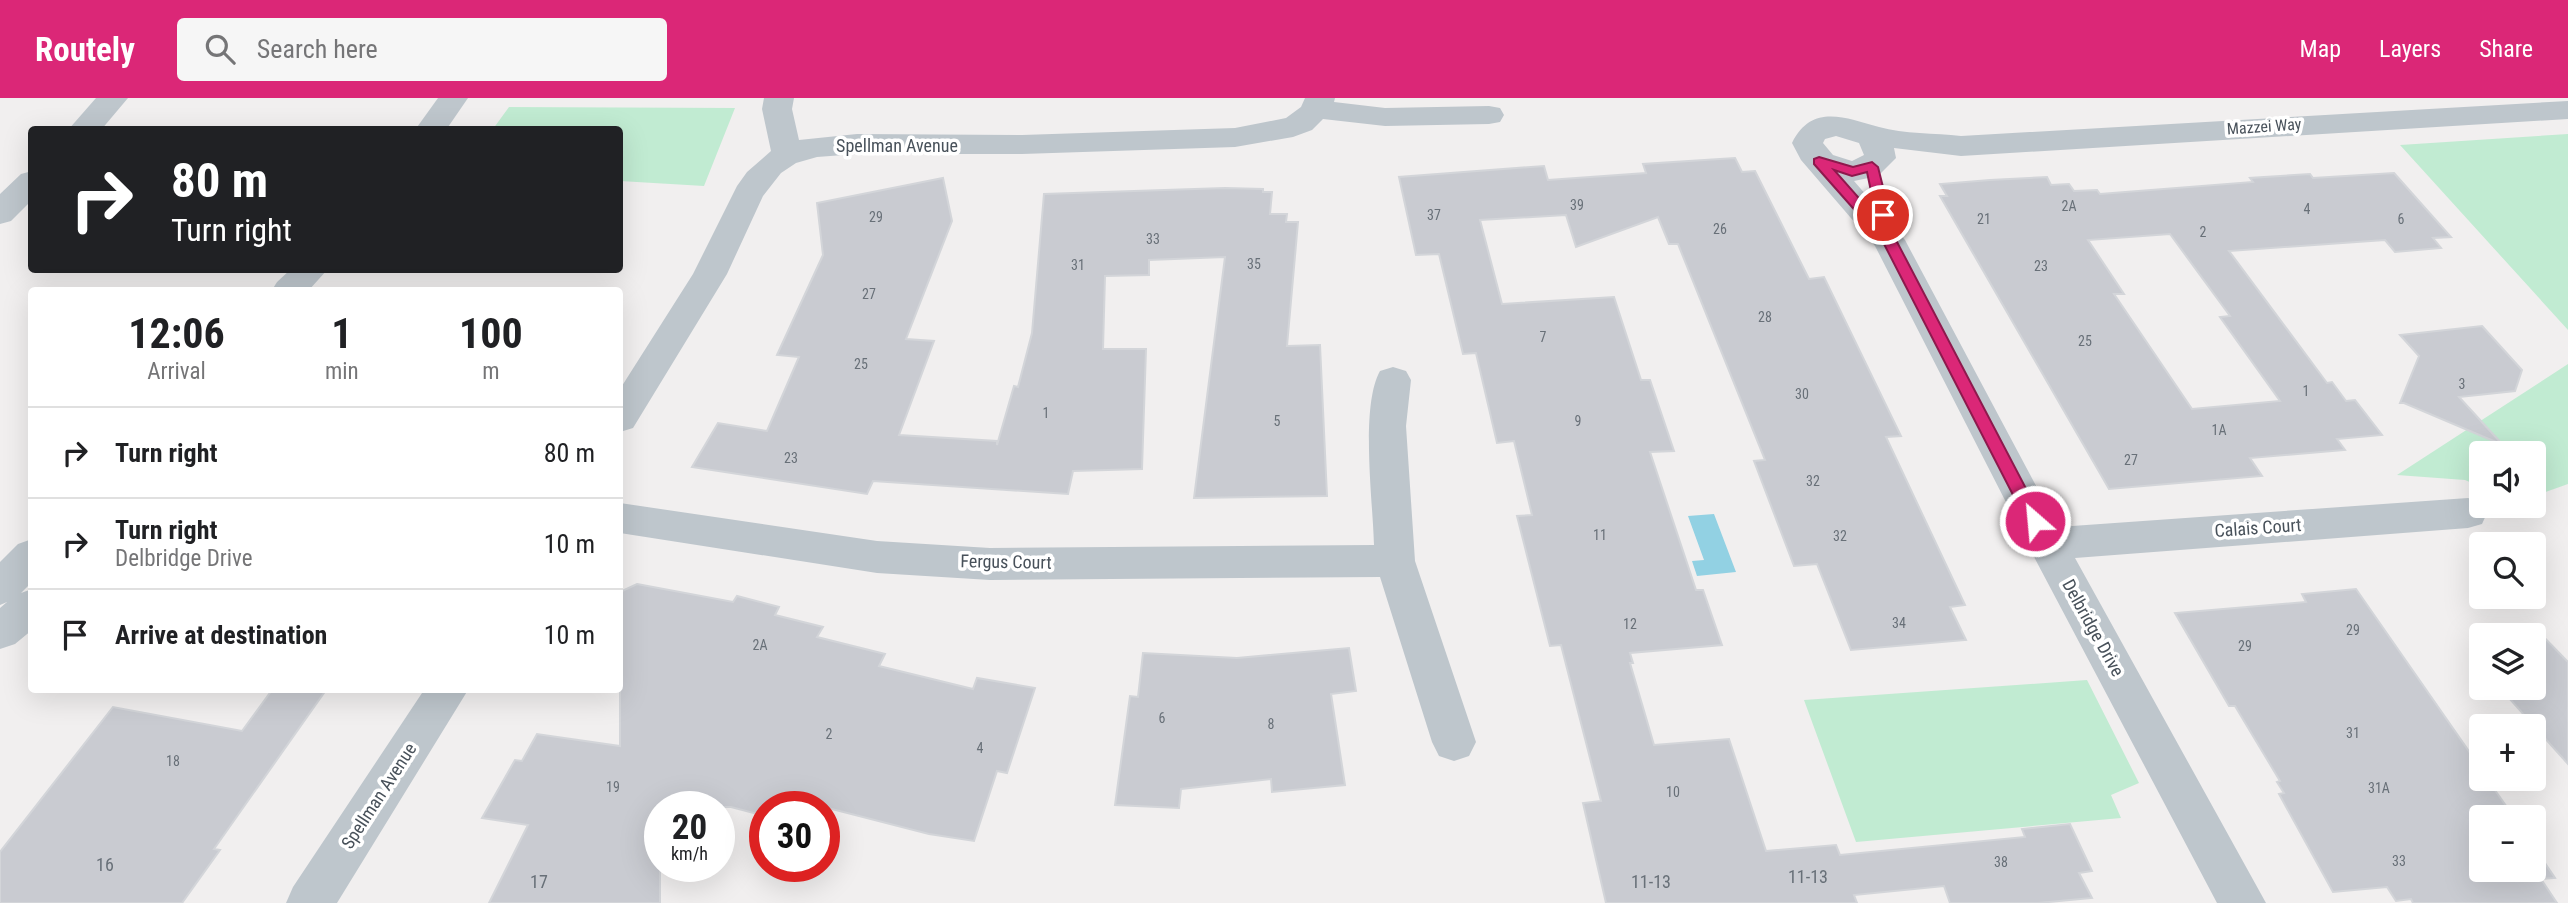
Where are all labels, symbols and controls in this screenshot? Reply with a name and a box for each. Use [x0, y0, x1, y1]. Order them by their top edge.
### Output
search box [177, 18, 667, 81]
text: Routely [35, 30, 135, 69]
icon: search [201, 30, 239, 68]
text: Search here [257, 34, 378, 64]
text: Map [2300, 35, 2341, 63]
text: Layers [2379, 35, 2441, 63]
text: Share [2479, 35, 2533, 63]
street label: Mazzei Way [2226, 114, 2302, 139]
street label: Spellman Avenue [836, 135, 958, 156]
text: 80 m [171, 152, 268, 209]
icon: right [56, 154, 147, 245]
pin [1853, 185, 1913, 245]
icon: arrive [1864, 196, 1902, 234]
house number: 39 [1570, 197, 1584, 213]
house number: 2A [2062, 198, 2076, 214]
house number: 4 [2304, 201, 2311, 217]
house number: 37 [1427, 207, 1441, 223]
house number: 29 [869, 209, 883, 225]
text: Turn right [171, 211, 292, 249]
house number: 21 [1977, 211, 1991, 227]
house number: 6 [2398, 211, 2405, 227]
house number: 26 [1713, 221, 1727, 237]
house number: 2 [2200, 224, 2207, 240]
house number: 33 [1146, 231, 1160, 247]
house number: 35 [1247, 256, 1261, 272]
house number: 31 [1071, 257, 1085, 273]
house number: 23 [2034, 258, 2048, 274]
house number: 27 [862, 286, 876, 302]
text: 12:06 [128, 309, 225, 358]
text: 1 [331, 309, 352, 358]
text: 100 [459, 309, 523, 358]
house number: 28 [1758, 309, 1772, 325]
house number: 7 [1540, 329, 1547, 345]
house number: 25 [2078, 333, 2092, 349]
house number: 25 [854, 356, 868, 372]
text: Arrival [147, 358, 206, 385]
text: min [325, 358, 359, 385]
text: m [482, 358, 499, 385]
house number: 3 [2459, 376, 2465, 392]
house number: 1 [2303, 383, 2309, 399]
house number: 30 [1795, 386, 1809, 402]
house number: 1 [1043, 405, 1049, 421]
house number: 5 [1274, 413, 1281, 429]
house number: 9 [1575, 413, 1581, 429]
house number: 1A [2212, 422, 2226, 438]
icon: right [56, 434, 94, 472]
text: Turn right [115, 438, 217, 468]
text: 80 m [544, 438, 595, 468]
map controls [2469, 441, 2546, 882]
button: sound [2469, 441, 2546, 518]
house number: 23 [784, 450, 798, 466]
house number: 27 [2124, 452, 2138, 468]
house number: 32 [1806, 473, 1820, 489]
position arrow [1998, 484, 2072, 558]
street label: Calais Court [2214, 514, 2302, 541]
text: Turn right [115, 515, 217, 545]
icon: right [56, 525, 94, 563]
house number: 11 [1593, 527, 1607, 543]
house number: 32 [1833, 528, 1847, 544]
text: 10 m [544, 529, 595, 559]
button: search [2469, 532, 2546, 609]
text: Delbridge Drive [115, 545, 253, 572]
street label: Fergus Court [960, 550, 1052, 573]
street label: Delbridge Drive [2058, 576, 2129, 680]
house number: 34 [1892, 615, 1906, 631]
icon: arrive [56, 616, 94, 654]
house number: 12 [1623, 616, 1637, 632]
text: Arrive at destination [115, 620, 327, 650]
text: 10 m [544, 620, 595, 650]
house number: 29 [2346, 622, 2360, 638]
button: layers [2469, 623, 2546, 700]
house number: 2A [753, 637, 767, 653]
house number: 29 [2238, 638, 2252, 654]
house number: 6 [1159, 710, 1166, 726]
button: + [2469, 714, 2546, 791]
house number: 8 [1268, 716, 1275, 732]
house number: 31 [2346, 725, 2360, 741]
house number: 2 [826, 726, 833, 742]
street label: Spellman Avenue [337, 739, 421, 853]
house number: 4 [977, 740, 984, 756]
house number: 18 [166, 753, 180, 769]
house number: 19 [606, 779, 620, 795]
house number: 31A [2368, 780, 2390, 796]
house number: 10 [1666, 784, 1680, 800]
speed limit sign: 30 [749, 791, 840, 882]
button: − [2469, 805, 2546, 882]
text: 20 [672, 807, 707, 848]
text: km/h [671, 843, 708, 864]
house number: 33 [2392, 853, 2406, 869]
house number: 16 [96, 854, 114, 875]
house number: 38 [1994, 854, 2008, 870]
house number: 11-13 [1788, 866, 1828, 887]
house number: 17 [530, 871, 548, 892]
house number: 11-13 [1631, 871, 1671, 892]

